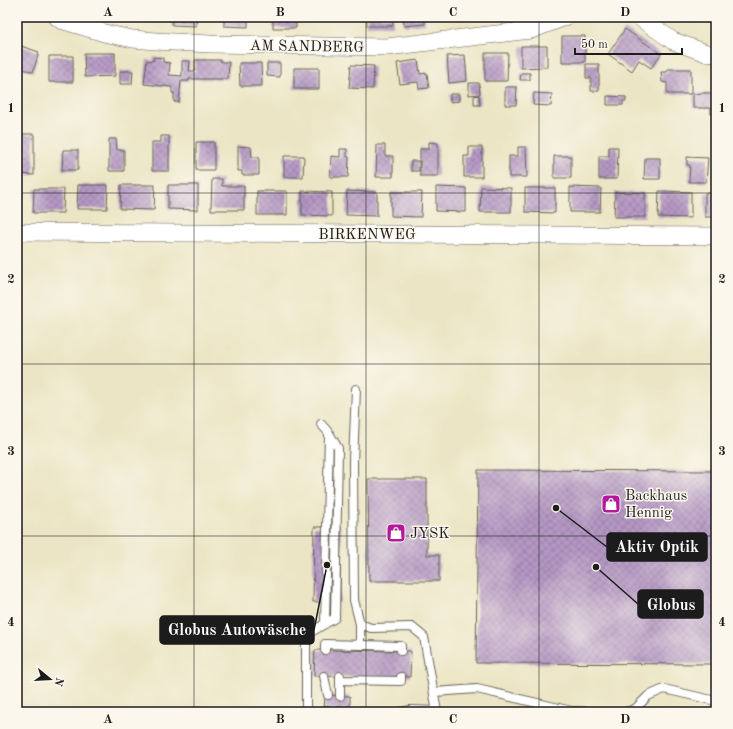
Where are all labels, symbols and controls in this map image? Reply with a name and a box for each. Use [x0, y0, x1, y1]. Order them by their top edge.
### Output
text: A [103, 6, 113, 19]
text: B [275, 6, 285, 19]
text: C [449, 6, 457, 19]
text: D [620, 6, 630, 19]
scale bar [575, 30, 682, 56]
text: 50 m [581, 38, 608, 51]
street label: AM SANDBERG [250, 39, 364, 56]
text: 1 [7, 102, 15, 115]
text: 1 [718, 102, 726, 115]
street label: BIRKENWEG [318, 228, 416, 243]
text: 2 [7, 273, 15, 286]
text: 2 [718, 273, 726, 286]
text: 3 [7, 445, 15, 458]
text: 3 [718, 445, 726, 458]
place label: Backhaus Hennig [625, 489, 687, 521]
shop icon: Backhaus Hennig [600, 493, 622, 515]
shop icon: JYSK [385, 522, 407, 544]
place label: JYSK [410, 527, 450, 542]
callout: Aktiv Optik [607, 533, 707, 561]
text: Aktiv Optik [615, 540, 699, 556]
callout: Globus [638, 590, 703, 618]
text: Globus [647, 598, 695, 614]
text: 4 [7, 616, 15, 629]
callout: Globus Autowäsche [160, 616, 314, 644]
text: 4 [718, 616, 726, 629]
text: Globus Autowäsche [168, 623, 306, 639]
north arrow [30, 659, 70, 699]
text: N [51, 676, 65, 688]
text: A [103, 713, 113, 726]
text: B [275, 713, 285, 726]
text: C [449, 713, 457, 726]
text: D [620, 713, 630, 726]

